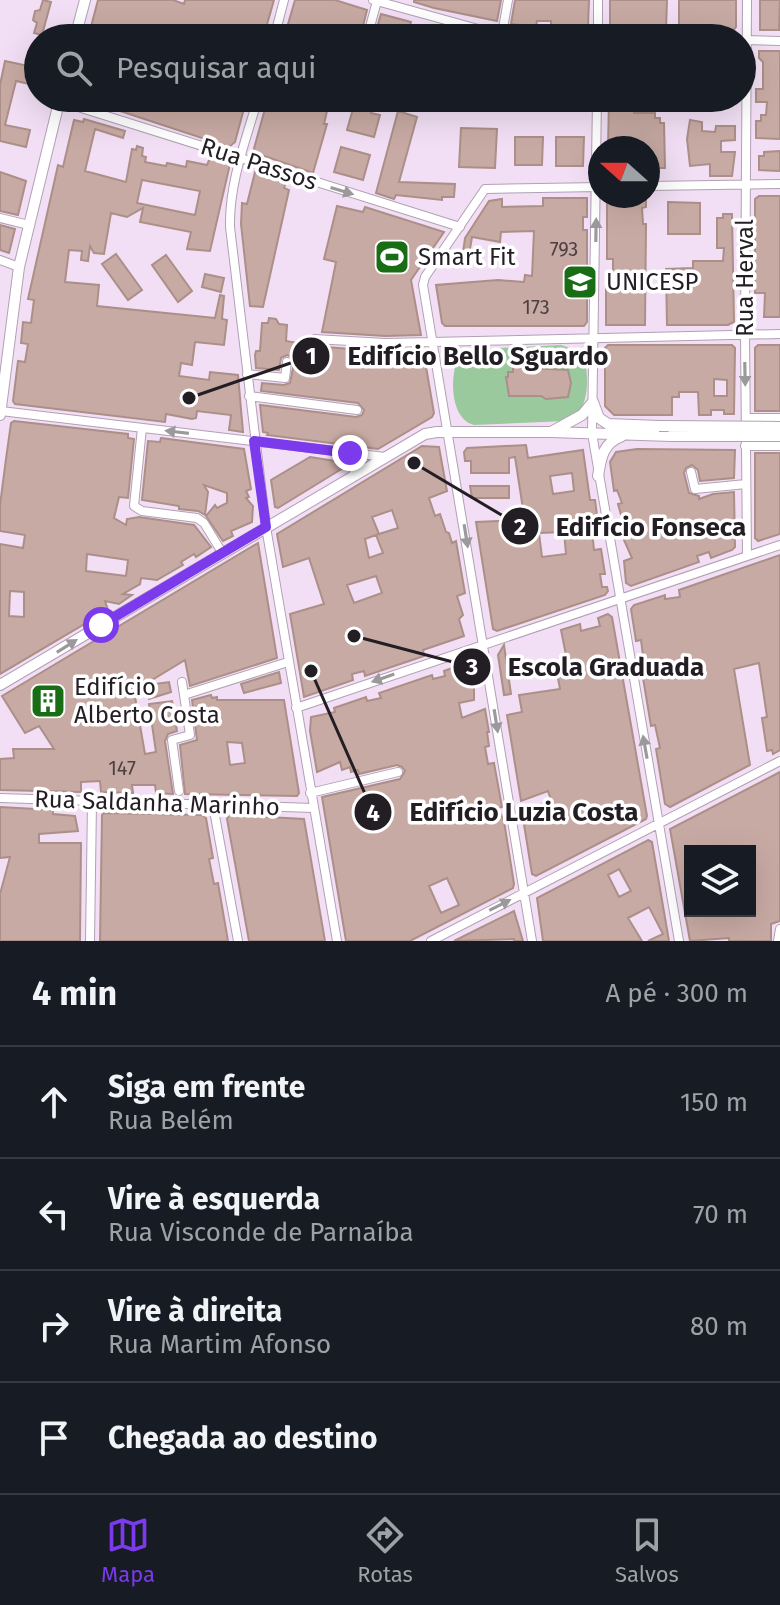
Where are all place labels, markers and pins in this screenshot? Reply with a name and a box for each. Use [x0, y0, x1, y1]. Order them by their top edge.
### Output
sports icon: Smart Fit [373, 238, 411, 276]
place label: Smart Fit [418, 243, 516, 271]
school or university icon: UNICESP [561, 263, 599, 301]
place label: UNICESP [606, 268, 698, 296]
callout: Edifício Bello Sguardo [291, 331, 624, 381]
callout: Edifício Fonseca [500, 501, 763, 551]
callout: Escola Graduada [452, 642, 720, 692]
place label: Edifício Alberto Costa [74, 673, 220, 729]
building icon: Edifício Alberto Costa [29, 682, 67, 720]
callout: Edifício Luzia Costa [353, 787, 654, 837]

